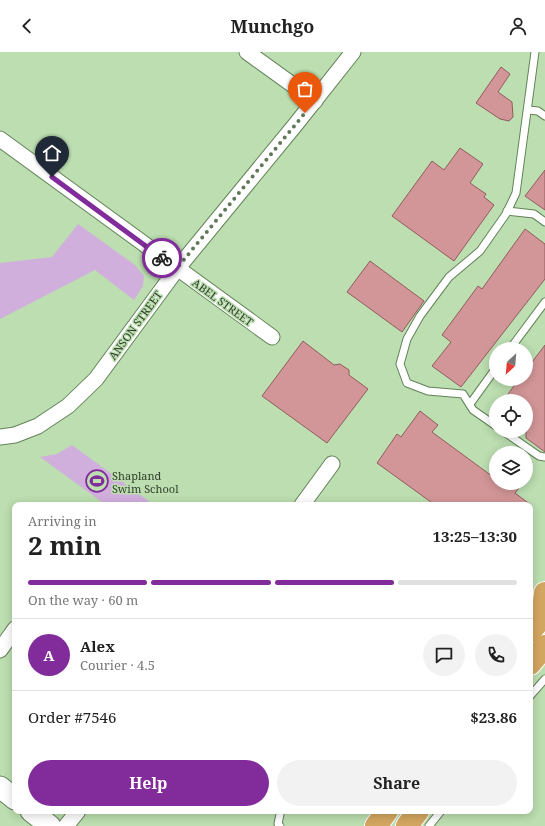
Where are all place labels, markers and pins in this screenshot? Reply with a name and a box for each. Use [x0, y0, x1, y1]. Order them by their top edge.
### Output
pin [288, 72, 322, 113]
pin [35, 136, 69, 177]
sports icon: Shapland Swim School [84, 468, 110, 494]
place label: Shapland Swim School [112, 468, 179, 496]

